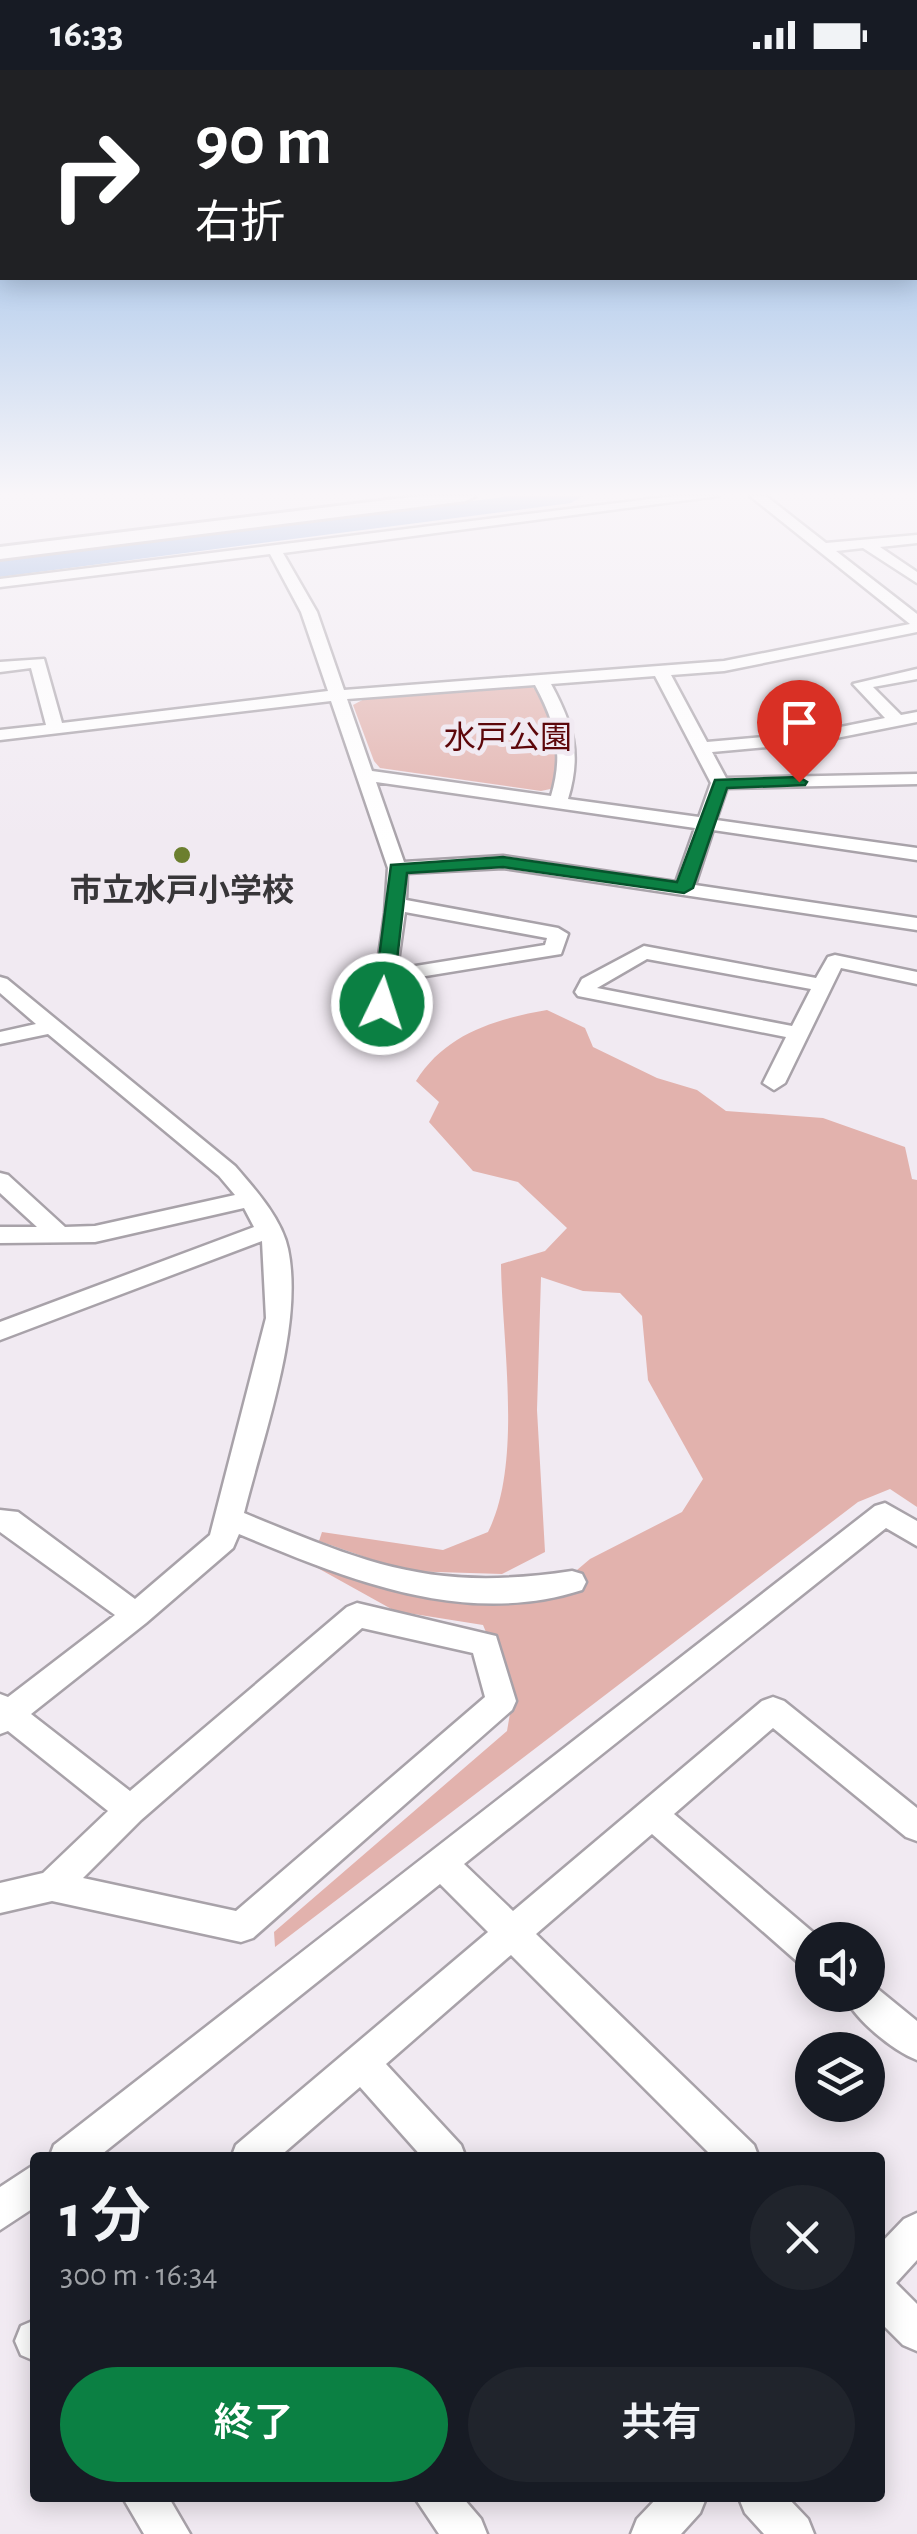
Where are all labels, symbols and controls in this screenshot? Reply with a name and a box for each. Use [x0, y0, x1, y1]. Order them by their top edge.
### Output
text: 16:33 [50, 16, 124, 54]
text: 90 m [195, 107, 332, 177]
icon: right [30, 110, 160, 240]
text: 右折 [195, 201, 285, 246]
pin [757, 680, 842, 783]
icon: arrive [772, 695, 827, 750]
park label: 水戸公園 [444, 721, 572, 754]
marker: 市立水戸小学校 [171, 844, 193, 866]
place label: 市立水戸小学校 [70, 873, 294, 907]
position arrow [330, 952, 434, 1056]
map controls [795, 1922, 885, 2122]
button: sound [795, 1922, 885, 2012]
button: layers [795, 2032, 885, 2122]
button: close [750, 2185, 855, 2290]
text: 1 分 [60, 2188, 151, 2248]
text: 300 m · 16:34 [60, 2259, 218, 2291]
button: 終了 [60, 2367, 448, 2482]
button: 共有 [468, 2367, 855, 2482]

